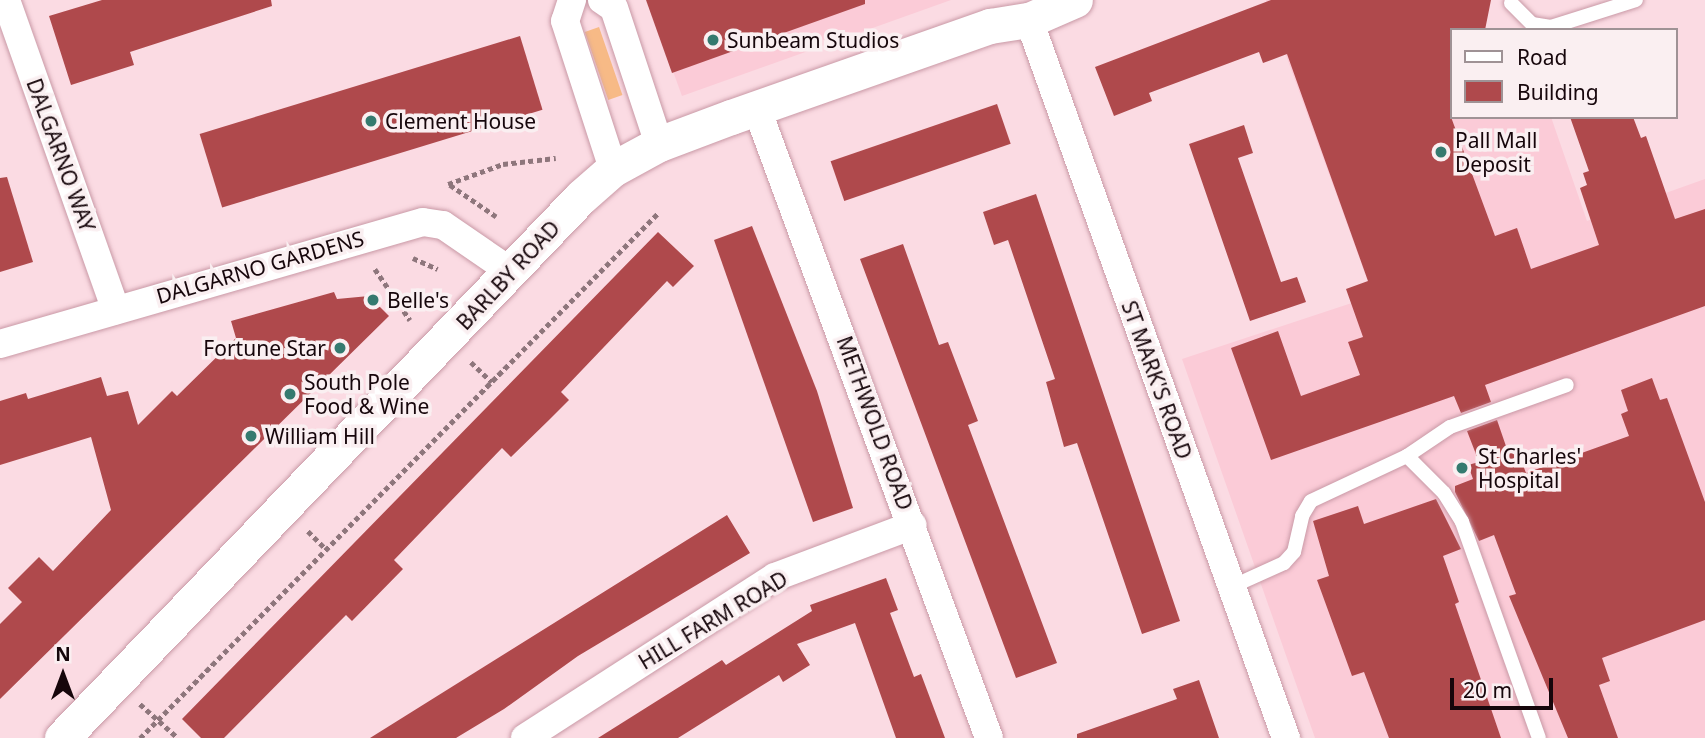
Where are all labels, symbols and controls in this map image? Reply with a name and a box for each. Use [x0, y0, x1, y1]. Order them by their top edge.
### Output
place label: Sunbeam Studios [727, 27, 899, 53]
legend [1450, 28, 1677, 119]
marker: Sunbeam Studios [705, 32, 721, 48]
text: Road [1517, 43, 1567, 71]
street label: DALGARNO WAY [22, 75, 100, 235]
text: Building [1517, 78, 1599, 106]
place label: Clement House [385, 108, 536, 134]
marker: Clement House [363, 113, 379, 129]
place label: Pall Mall Deposit [1455, 127, 1537, 177]
marker: Pall Mall Deposit [1433, 144, 1449, 160]
street label: BARLBY ROAD [451, 215, 565, 335]
street label: DALGARNO GARDENS [153, 225, 367, 309]
place label: Belle's [387, 287, 449, 313]
marker: Belle's [365, 292, 381, 308]
street label: ST MARK'S ROAD [1117, 297, 1197, 463]
street label: METHWOLD ROAD [832, 333, 918, 513]
place label: Fortune Star [203, 335, 326, 361]
marker: Fortune Star [332, 340, 348, 356]
place label: South Pole Food & Wine [304, 369, 429, 419]
marker: South Pole Food & Wine [282, 386, 298, 402]
place label: William Hill [265, 423, 375, 449]
marker: William Hill [243, 428, 259, 444]
place label: St Charles' Hospital [1478, 443, 1581, 493]
marker: St Charles' Hospital [1452, 458, 1472, 478]
street label: HILL FARM ROAD [634, 566, 792, 674]
north arrow [28, 640, 98, 710]
text: N [55, 641, 71, 667]
scale bar [1453, 664, 1556, 708]
text: 20 m [1463, 676, 1512, 704]

